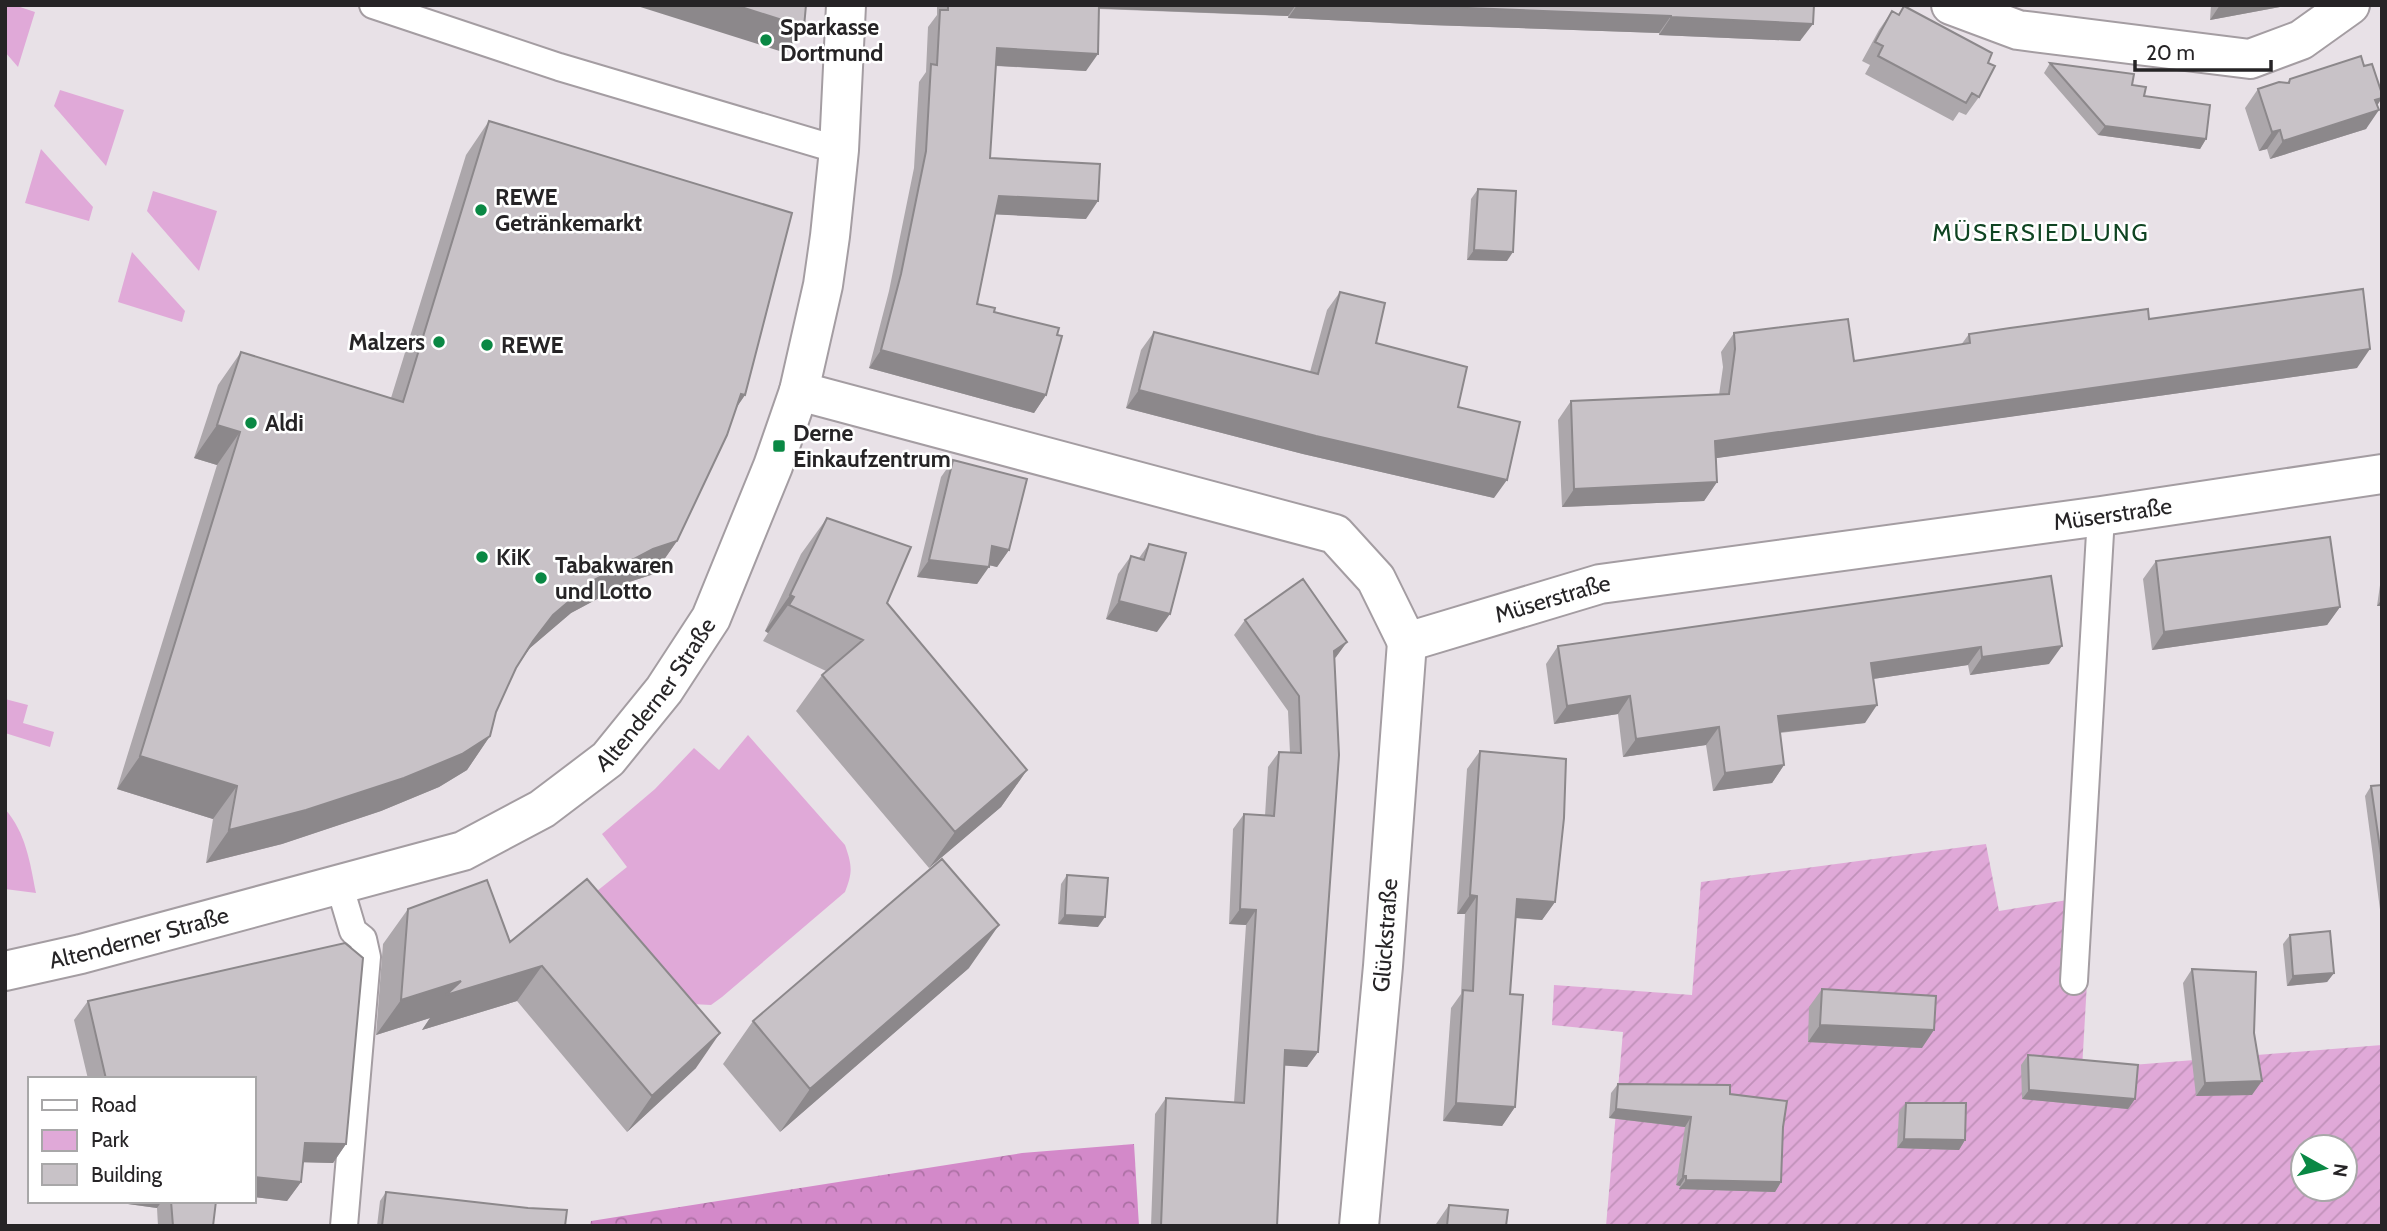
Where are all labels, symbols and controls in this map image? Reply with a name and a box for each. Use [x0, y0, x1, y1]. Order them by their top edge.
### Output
place label: Sparkasse Dortmund [780, 13, 883, 67]
scale bar [2135, 28, 2272, 72]
marker: Sparkasse Dortmund [758, 32, 774, 48]
text: 20 m [2146, 40, 2195, 65]
place label: REWE Getränkemarkt [495, 183, 642, 237]
marker: REWE Getränkemarkt [473, 202, 489, 218]
district label: MÜSERSIEDLUNG [1932, 218, 2150, 247]
place label: Malzers [349, 328, 425, 356]
place label: REWE [501, 331, 564, 359]
marker: Malzers [431, 334, 447, 350]
marker: REWE [479, 337, 495, 353]
place label: Aldi [265, 409, 304, 437]
marker: Aldi [243, 415, 259, 431]
place label: Derne Einkaufzentrum [793, 419, 951, 473]
marker: Derne Einkaufzentrum [771, 438, 787, 454]
street label: Müserstraße [2052, 492, 2174, 536]
place label: KiK [496, 543, 531, 571]
marker: KiK [474, 549, 490, 565]
place label: Tabakwaren und Lotto [555, 551, 674, 605]
street label: Müserstraße [1491, 569, 1612, 629]
marker: Tabakwaren und Lotto [533, 570, 549, 586]
street label: Altenderner Straße [590, 612, 722, 777]
street label: Glückstraße [1367, 877, 1403, 993]
street label: Altenderner Straße [47, 901, 232, 975]
legend [28, 1077, 256, 1203]
text: Road [91, 1092, 137, 1117]
text: Park [91, 1127, 129, 1152]
north arrow [2289, 1133, 2359, 1203]
text: Building [91, 1162, 163, 1187]
text: N [2328, 1162, 2353, 1179]

